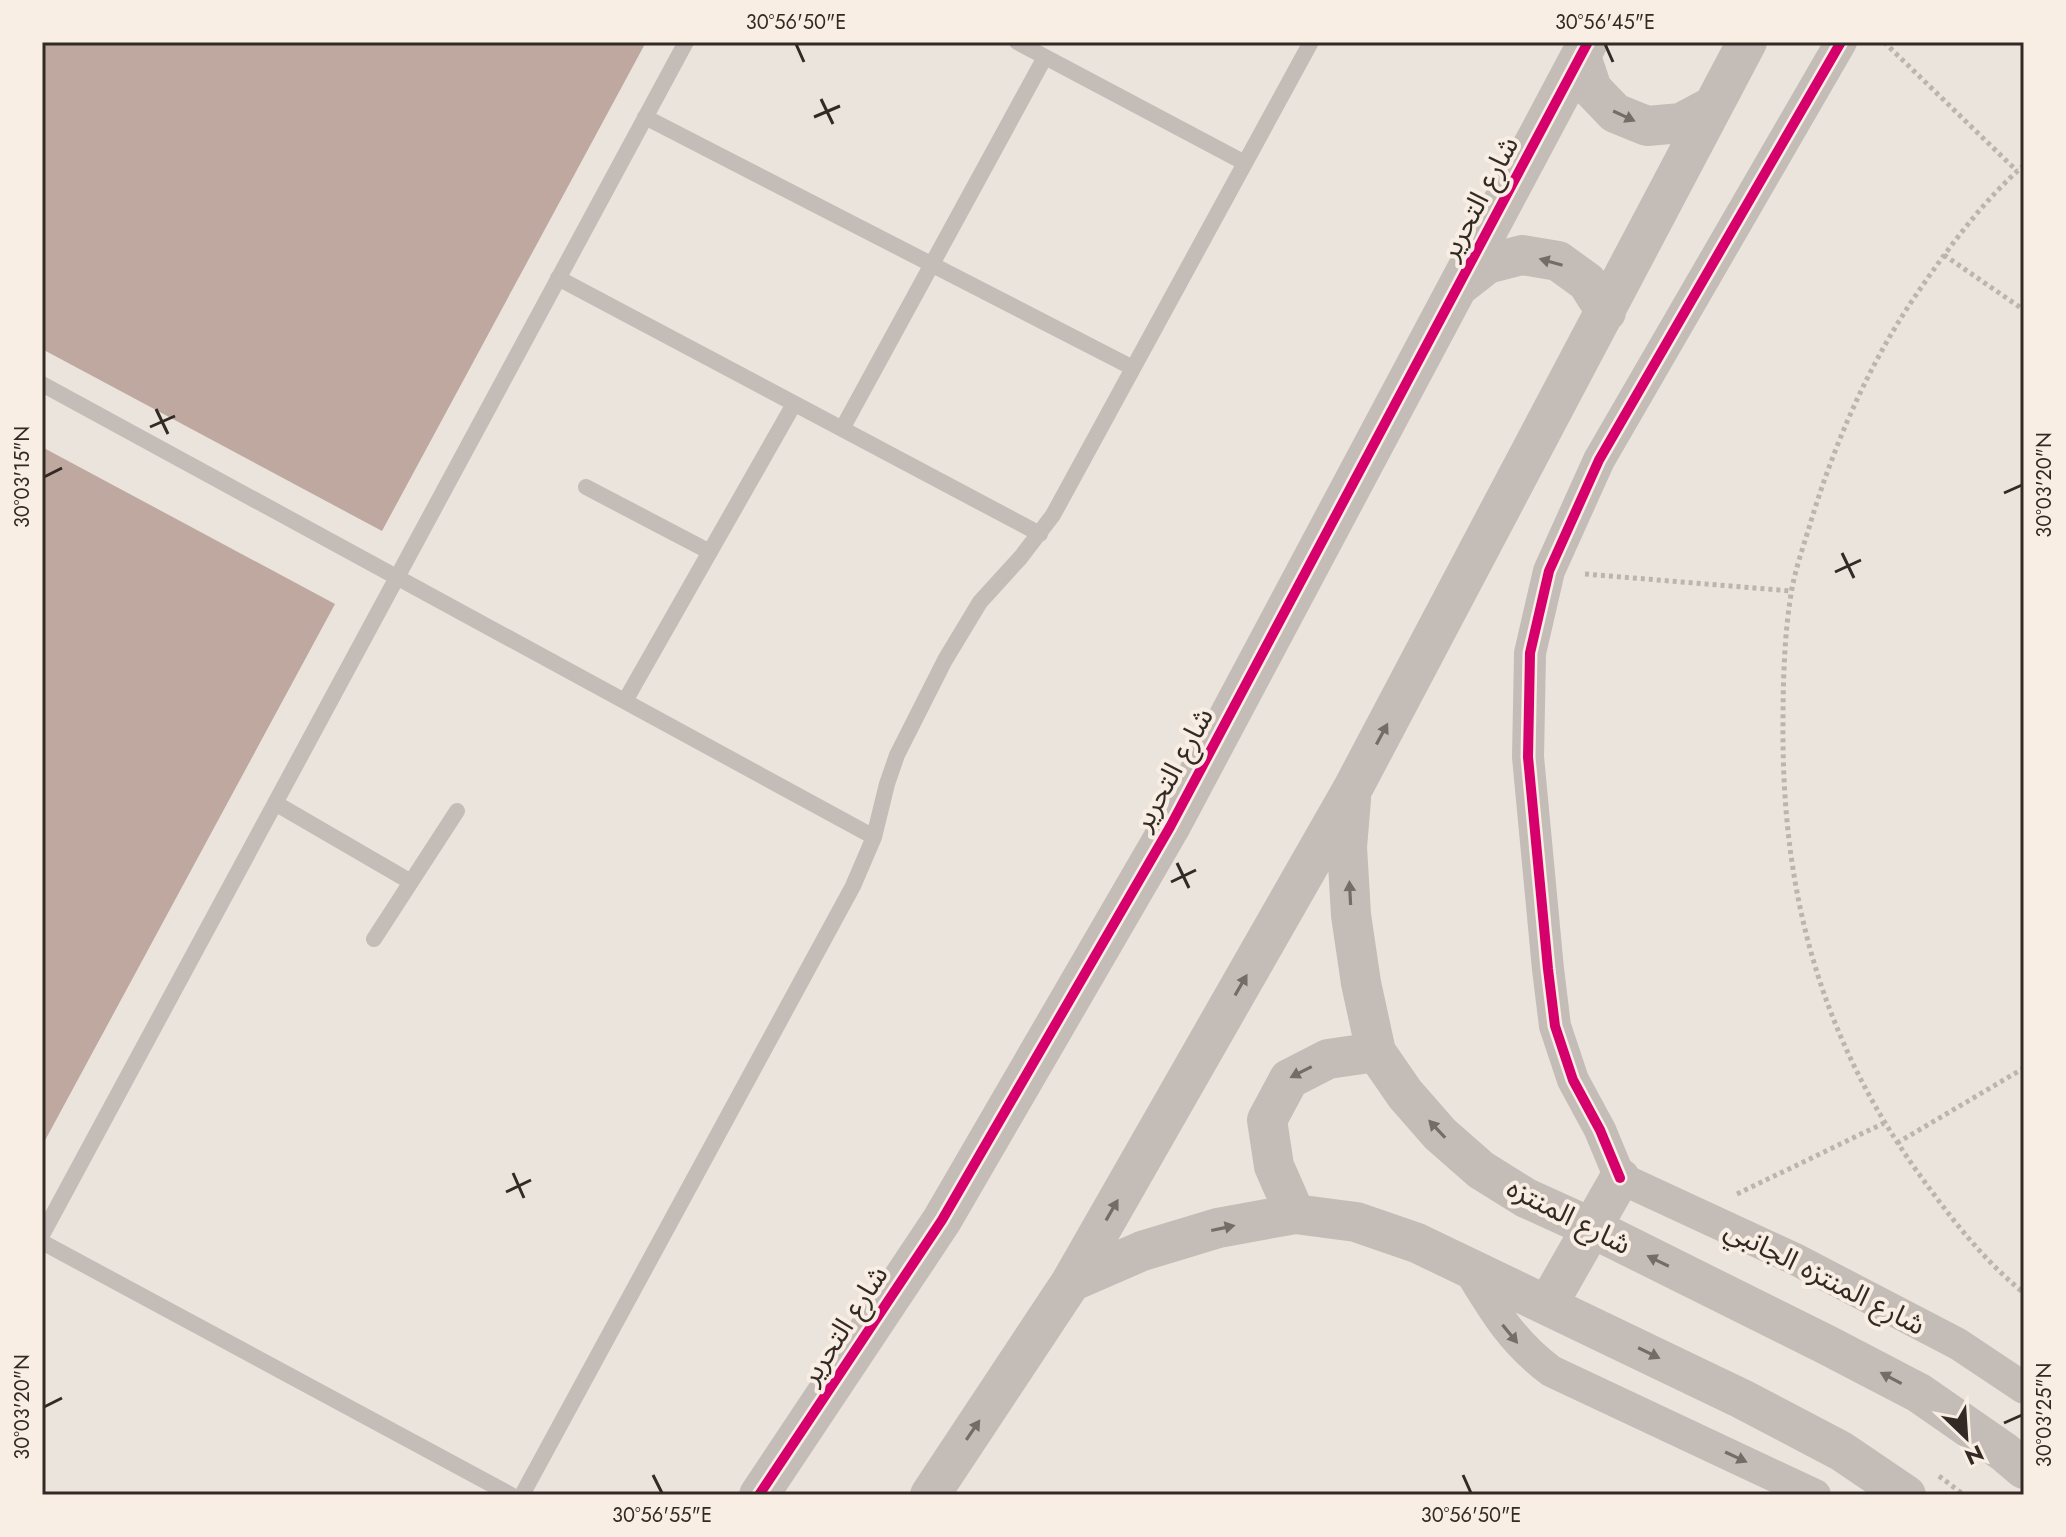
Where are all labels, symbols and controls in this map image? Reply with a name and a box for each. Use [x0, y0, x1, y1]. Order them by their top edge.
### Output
text: 30°56'50"E [746, 8, 846, 37]
text: 30°56'45"E [1555, 8, 1655, 37]
one-way arrow [1613, 109, 1636, 123]
street label: شارع التحرير [1429, 129, 1529, 268]
one-way arrow [1538, 255, 1563, 267]
text: 30°03'15"N [8, 426, 37, 528]
text: 30°03'20"N [2030, 432, 2059, 538]
street label: شارع التحرير [1122, 700, 1224, 839]
one-way arrow [1375, 722, 1389, 745]
one-way arrow [1343, 880, 1356, 905]
one-way arrow [1234, 973, 1248, 996]
one-way arrow [1290, 1066, 1313, 1079]
one-way arrow [1428, 1120, 1446, 1139]
street label: شارع المنتزه [1500, 1167, 1638, 1265]
one-way arrow [1105, 1199, 1119, 1221]
street label: شارع المنتزه الجانبي [1717, 1209, 1933, 1346]
one-way arrow [1211, 1221, 1236, 1234]
one-way arrow [1647, 1255, 1670, 1268]
street label: شارع التحرير [790, 1257, 898, 1394]
one-way arrow [1502, 1324, 1518, 1344]
one-way arrow [1638, 1346, 1661, 1360]
text: 30°03'20"N [8, 1354, 37, 1460]
text: 30°03'25"N [2030, 1363, 2059, 1467]
one-way arrow [1879, 1371, 1902, 1385]
north arrow [1926, 1397, 2006, 1477]
one-way arrow [965, 1419, 980, 1441]
text: N [1960, 1437, 1989, 1473]
one-way arrow [1725, 1451, 1748, 1464]
text: 30°56'55"E [612, 1501, 712, 1530]
text: 30°56'50"E [1421, 1501, 1521, 1530]

